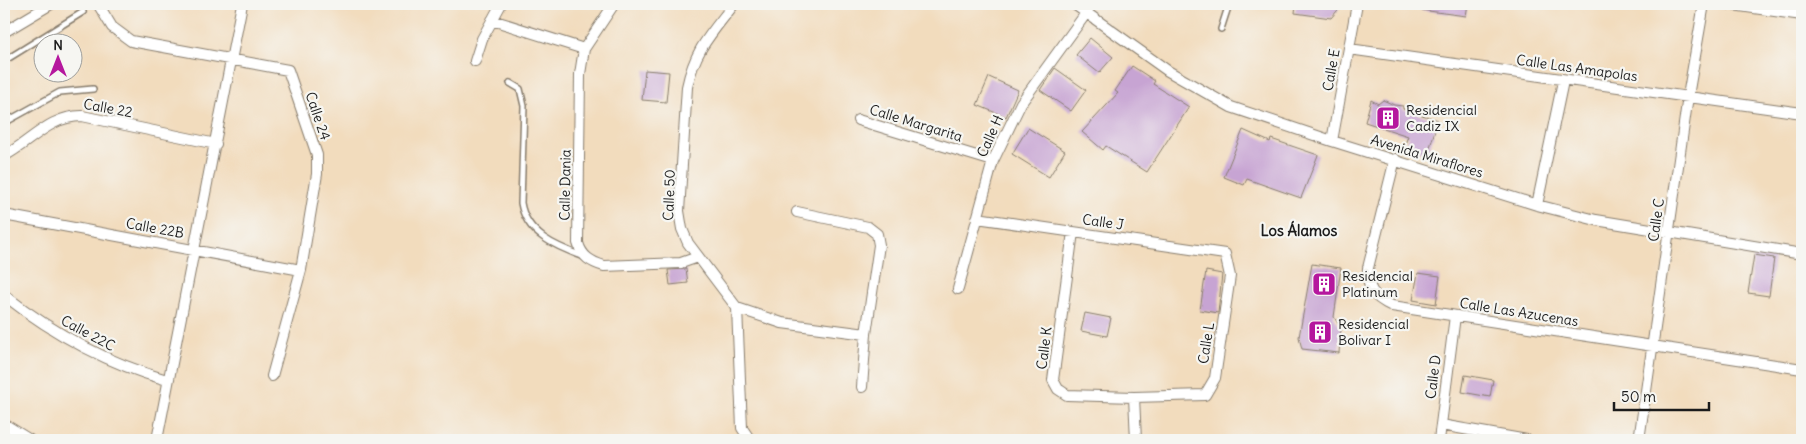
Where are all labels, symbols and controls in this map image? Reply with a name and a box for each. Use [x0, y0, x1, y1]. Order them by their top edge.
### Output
north arrow [32, 32, 82, 82]
text: N [53, 36, 63, 54]
street label: Calle E [1318, 48, 1344, 92]
street label: Calle Las Amapolas [1515, 51, 1639, 85]
street label: Calle 24 [301, 90, 335, 142]
street label: Calle 22 [82, 95, 134, 121]
street label: Calle Margarita [867, 100, 965, 146]
place label: Residencial Cadiz IX [1406, 101, 1477, 135]
building icon: Residencial Cadiz IX [1375, 105, 1401, 131]
street label: Calle H [973, 112, 1007, 160]
street label: Avenida Miraflores [1369, 130, 1485, 182]
street label: Calle Dania [555, 149, 575, 221]
street label: Calle 50 [659, 169, 679, 221]
street label: Calle C [1644, 197, 1668, 243]
street label: Calle J [1081, 210, 1125, 234]
street label: Calle 22B [125, 214, 185, 242]
district label: Los Álamos [1261, 220, 1338, 240]
place label: Residencial Platinum [1342, 267, 1413, 301]
building icon: Residencial Platinum [1311, 271, 1337, 297]
street label: Calle Las Azucenas [1458, 294, 1580, 330]
street label: Calle 22C [58, 311, 118, 355]
place label: Residencial Bolivar I [1338, 315, 1409, 349]
building icon: Residencial Bolivar I [1307, 319, 1333, 345]
street label: Calle L [1194, 321, 1218, 365]
street label: Calle K [1032, 325, 1056, 370]
street label: Calle D [1421, 354, 1445, 400]
scale bar [1614, 379, 1708, 411]
text: 50 m [1621, 387, 1656, 406]

